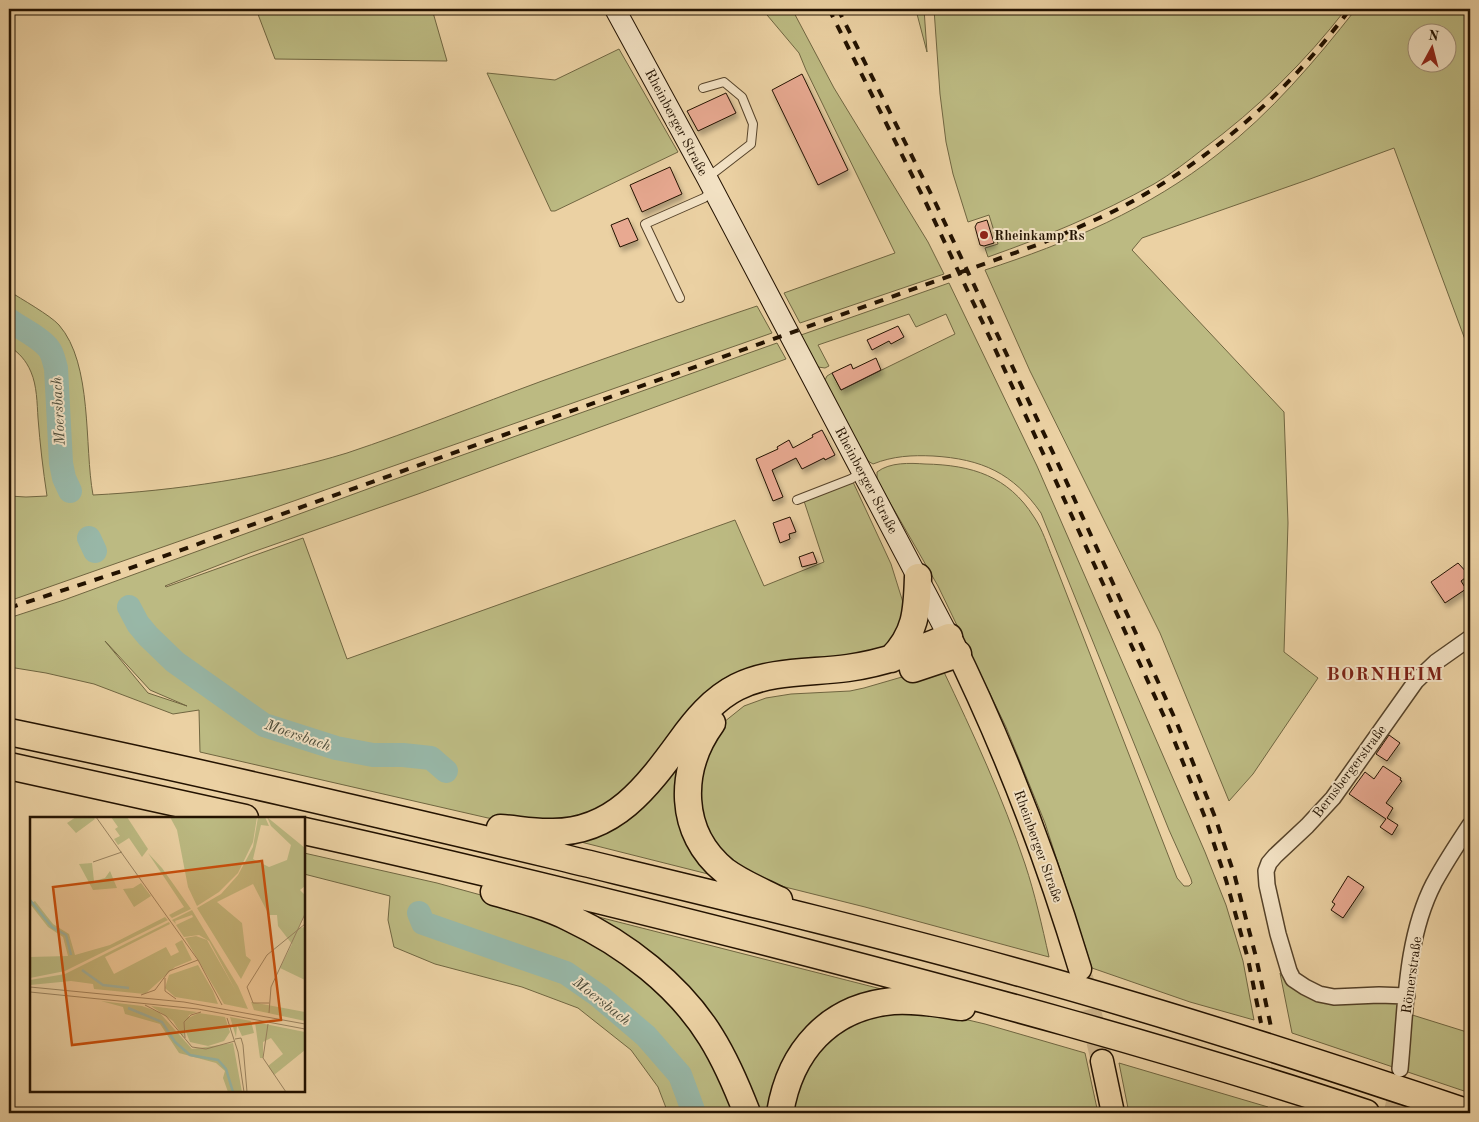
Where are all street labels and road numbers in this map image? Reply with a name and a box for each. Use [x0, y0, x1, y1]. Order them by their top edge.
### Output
street label: Rheinberger Straße [642, 67, 710, 178]
street label: Rheinberger Straße [832, 425, 900, 536]
street label: Bernsbergerstraße [1311, 723, 1389, 821]
street label: Rheinberger Straße [1011, 788, 1065, 904]
street label: Römerstraße [1400, 936, 1424, 1015]

